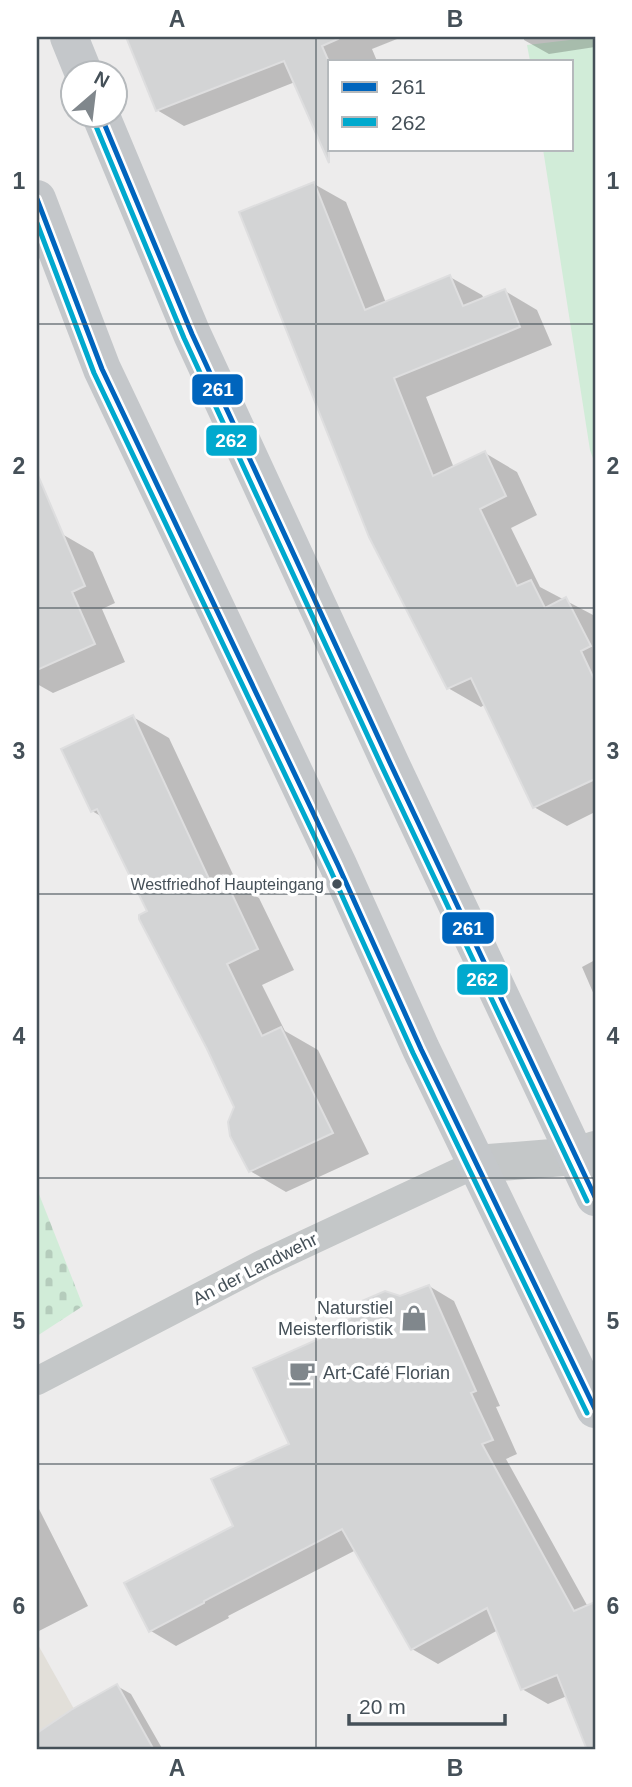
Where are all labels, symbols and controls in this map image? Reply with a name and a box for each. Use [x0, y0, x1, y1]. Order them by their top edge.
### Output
text: A [169, 6, 185, 32]
text: B [447, 6, 463, 32]
north arrow [60, 60, 130, 130]
legend [328, 60, 572, 150]
text: N [91, 67, 113, 92]
text: 261 [391, 75, 426, 98]
text: 262 [391, 111, 426, 134]
text: 1 [13, 168, 26, 194]
text: 1 [607, 168, 620, 194]
line badge: 261 [191, 373, 244, 406]
text: 261 [202, 379, 234, 400]
line badge: 262 [205, 424, 258, 457]
text: 262 [215, 430, 247, 451]
text: 2 [13, 453, 25, 479]
text: 2 [607, 453, 619, 479]
text: 3 [13, 738, 25, 764]
text: 3 [607, 738, 619, 764]
place label: Westfriedhof Haupteingang [130, 876, 324, 893]
marker: Westfriedhof Haupteingang [330, 877, 344, 891]
line badge: 261 [441, 911, 495, 945]
text: 261 [452, 918, 484, 939]
line badge: 262 [456, 963, 509, 996]
text: 262 [466, 969, 498, 990]
text: 4 [13, 1023, 26, 1049]
text: 4 [607, 1023, 620, 1049]
street label: An der Landwehr [189, 1229, 321, 1309]
place label: Naturstiel Meisterfloristik [278, 1298, 394, 1339]
shop icon: Naturstiel Meisterfloristik [399, 1303, 429, 1333]
text: 5 [13, 1308, 26, 1334]
text: 5 [607, 1308, 620, 1334]
cafe icon: Art-Café Florian [287, 1358, 317, 1388]
place label: Art-Café Florian [323, 1363, 450, 1383]
text: 6 [13, 1593, 25, 1619]
text: 6 [607, 1593, 619, 1619]
scale bar [349, 1682, 504, 1726]
text: 20 m [359, 1695, 406, 1718]
text: A [169, 1755, 185, 1781]
text: B [447, 1755, 463, 1781]

